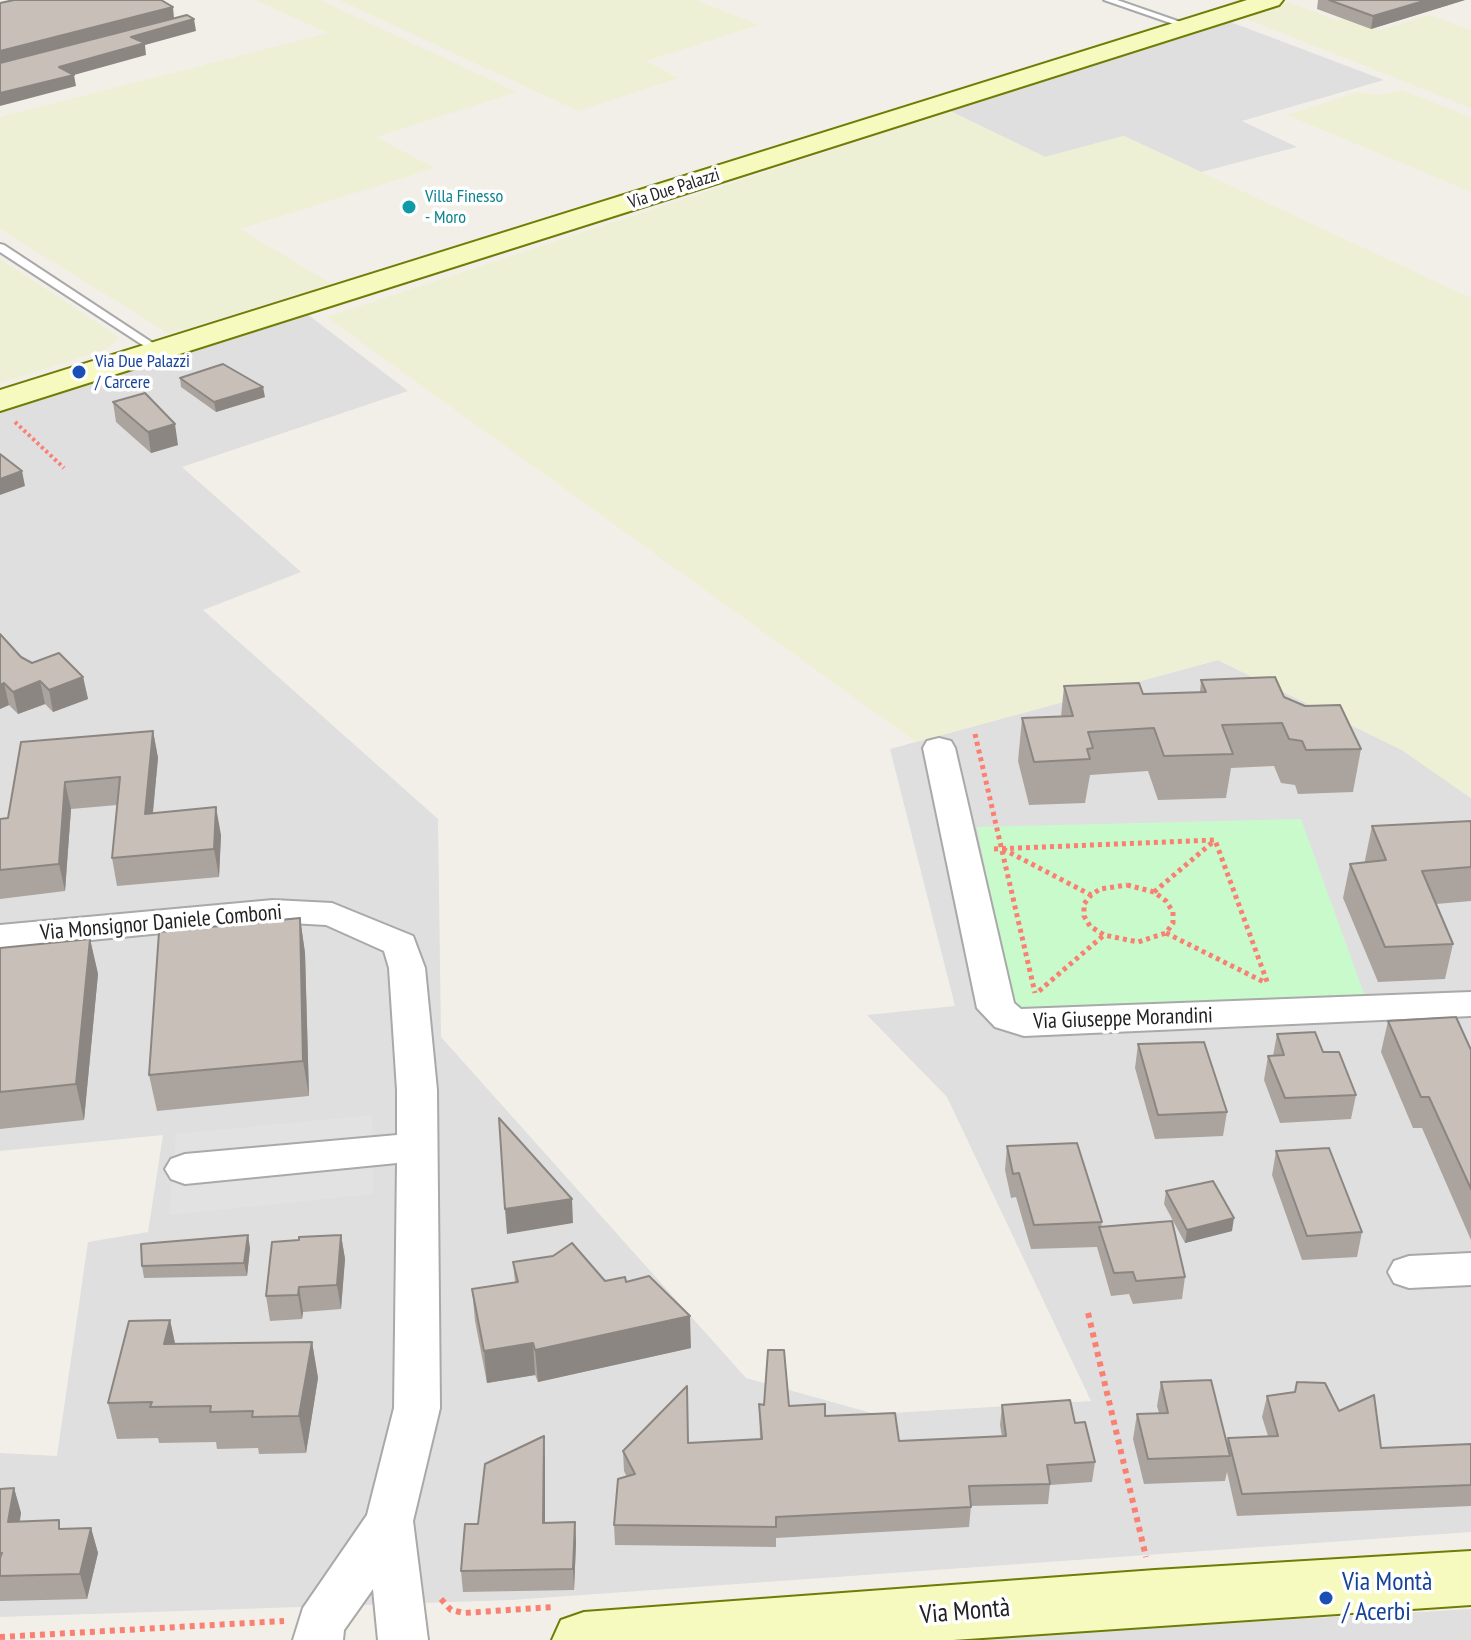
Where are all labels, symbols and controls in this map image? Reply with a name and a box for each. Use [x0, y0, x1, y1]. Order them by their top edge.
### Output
street label: Via Due Palazzi [626, 164, 722, 214]
place label: Villa Finesso - Moro [425, 186, 503, 228]
marker: Villa Finesso - Moro [400, 198, 418, 216]
place label: Via Due Palazzi / Carcere [95, 351, 190, 394]
marker: Via Due Palazzi / Carcere [70, 363, 88, 381]
street label: Via Monsignor Daniele Comboni [39, 899, 283, 947]
street label: Via Giuseppe Morandini [1033, 1003, 1213, 1035]
place label: Via Montà / Acerbi [1342, 1567, 1432, 1628]
marker: Via Montà / Acerbi [1317, 1589, 1335, 1607]
street label: Via Montà [919, 1593, 1011, 1631]

